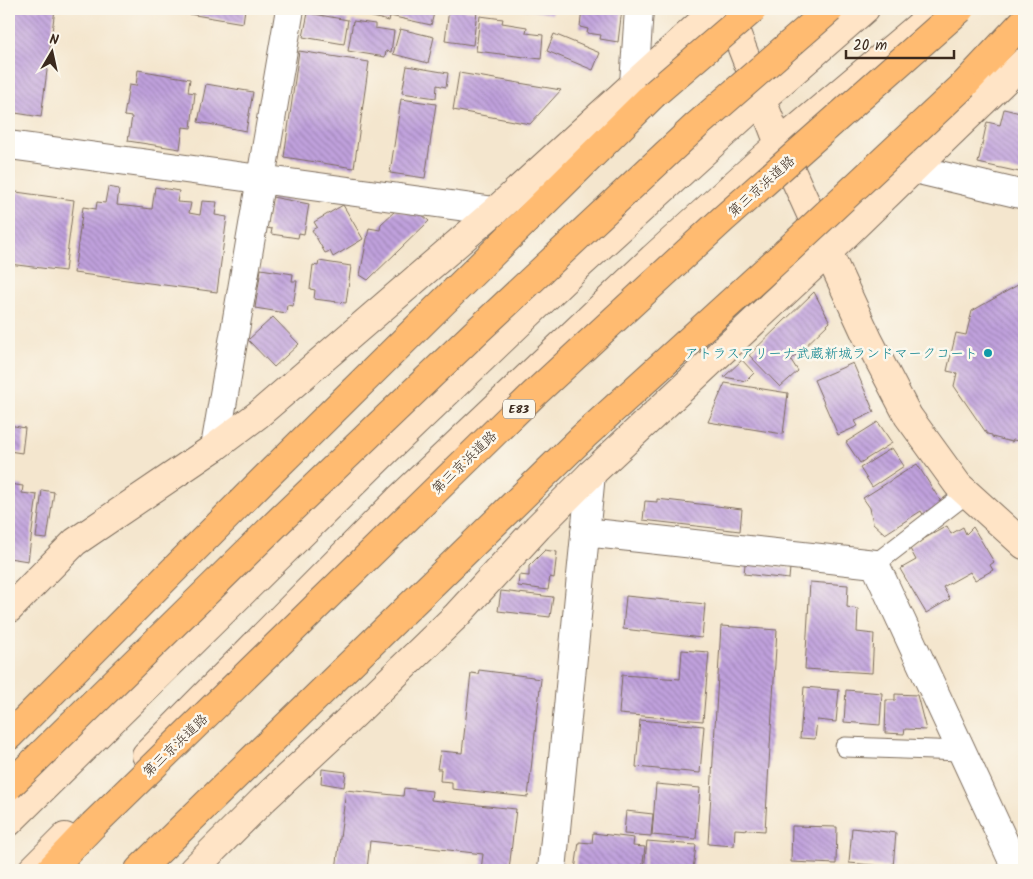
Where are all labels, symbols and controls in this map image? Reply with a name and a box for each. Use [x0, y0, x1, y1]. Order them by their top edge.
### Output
north arrow [28, 28, 78, 78]
scale bar [846, 28, 953, 60]
text: N [48, 29, 60, 52]
text: 20 m [853, 34, 887, 58]
street label: 第三京浜道路 [723, 150, 800, 223]
place label: アトラスアリーナ武蔵新城ランドマークコート [685, 343, 978, 365]
marker: アトラスアリーナ武蔵新城ランドマークコート [982, 347, 994, 359]
road number: E83 [503, 399, 535, 418]
street label: 第三京浜道路 [427, 426, 503, 500]
street label: 第三京浜道路 [138, 709, 214, 783]

